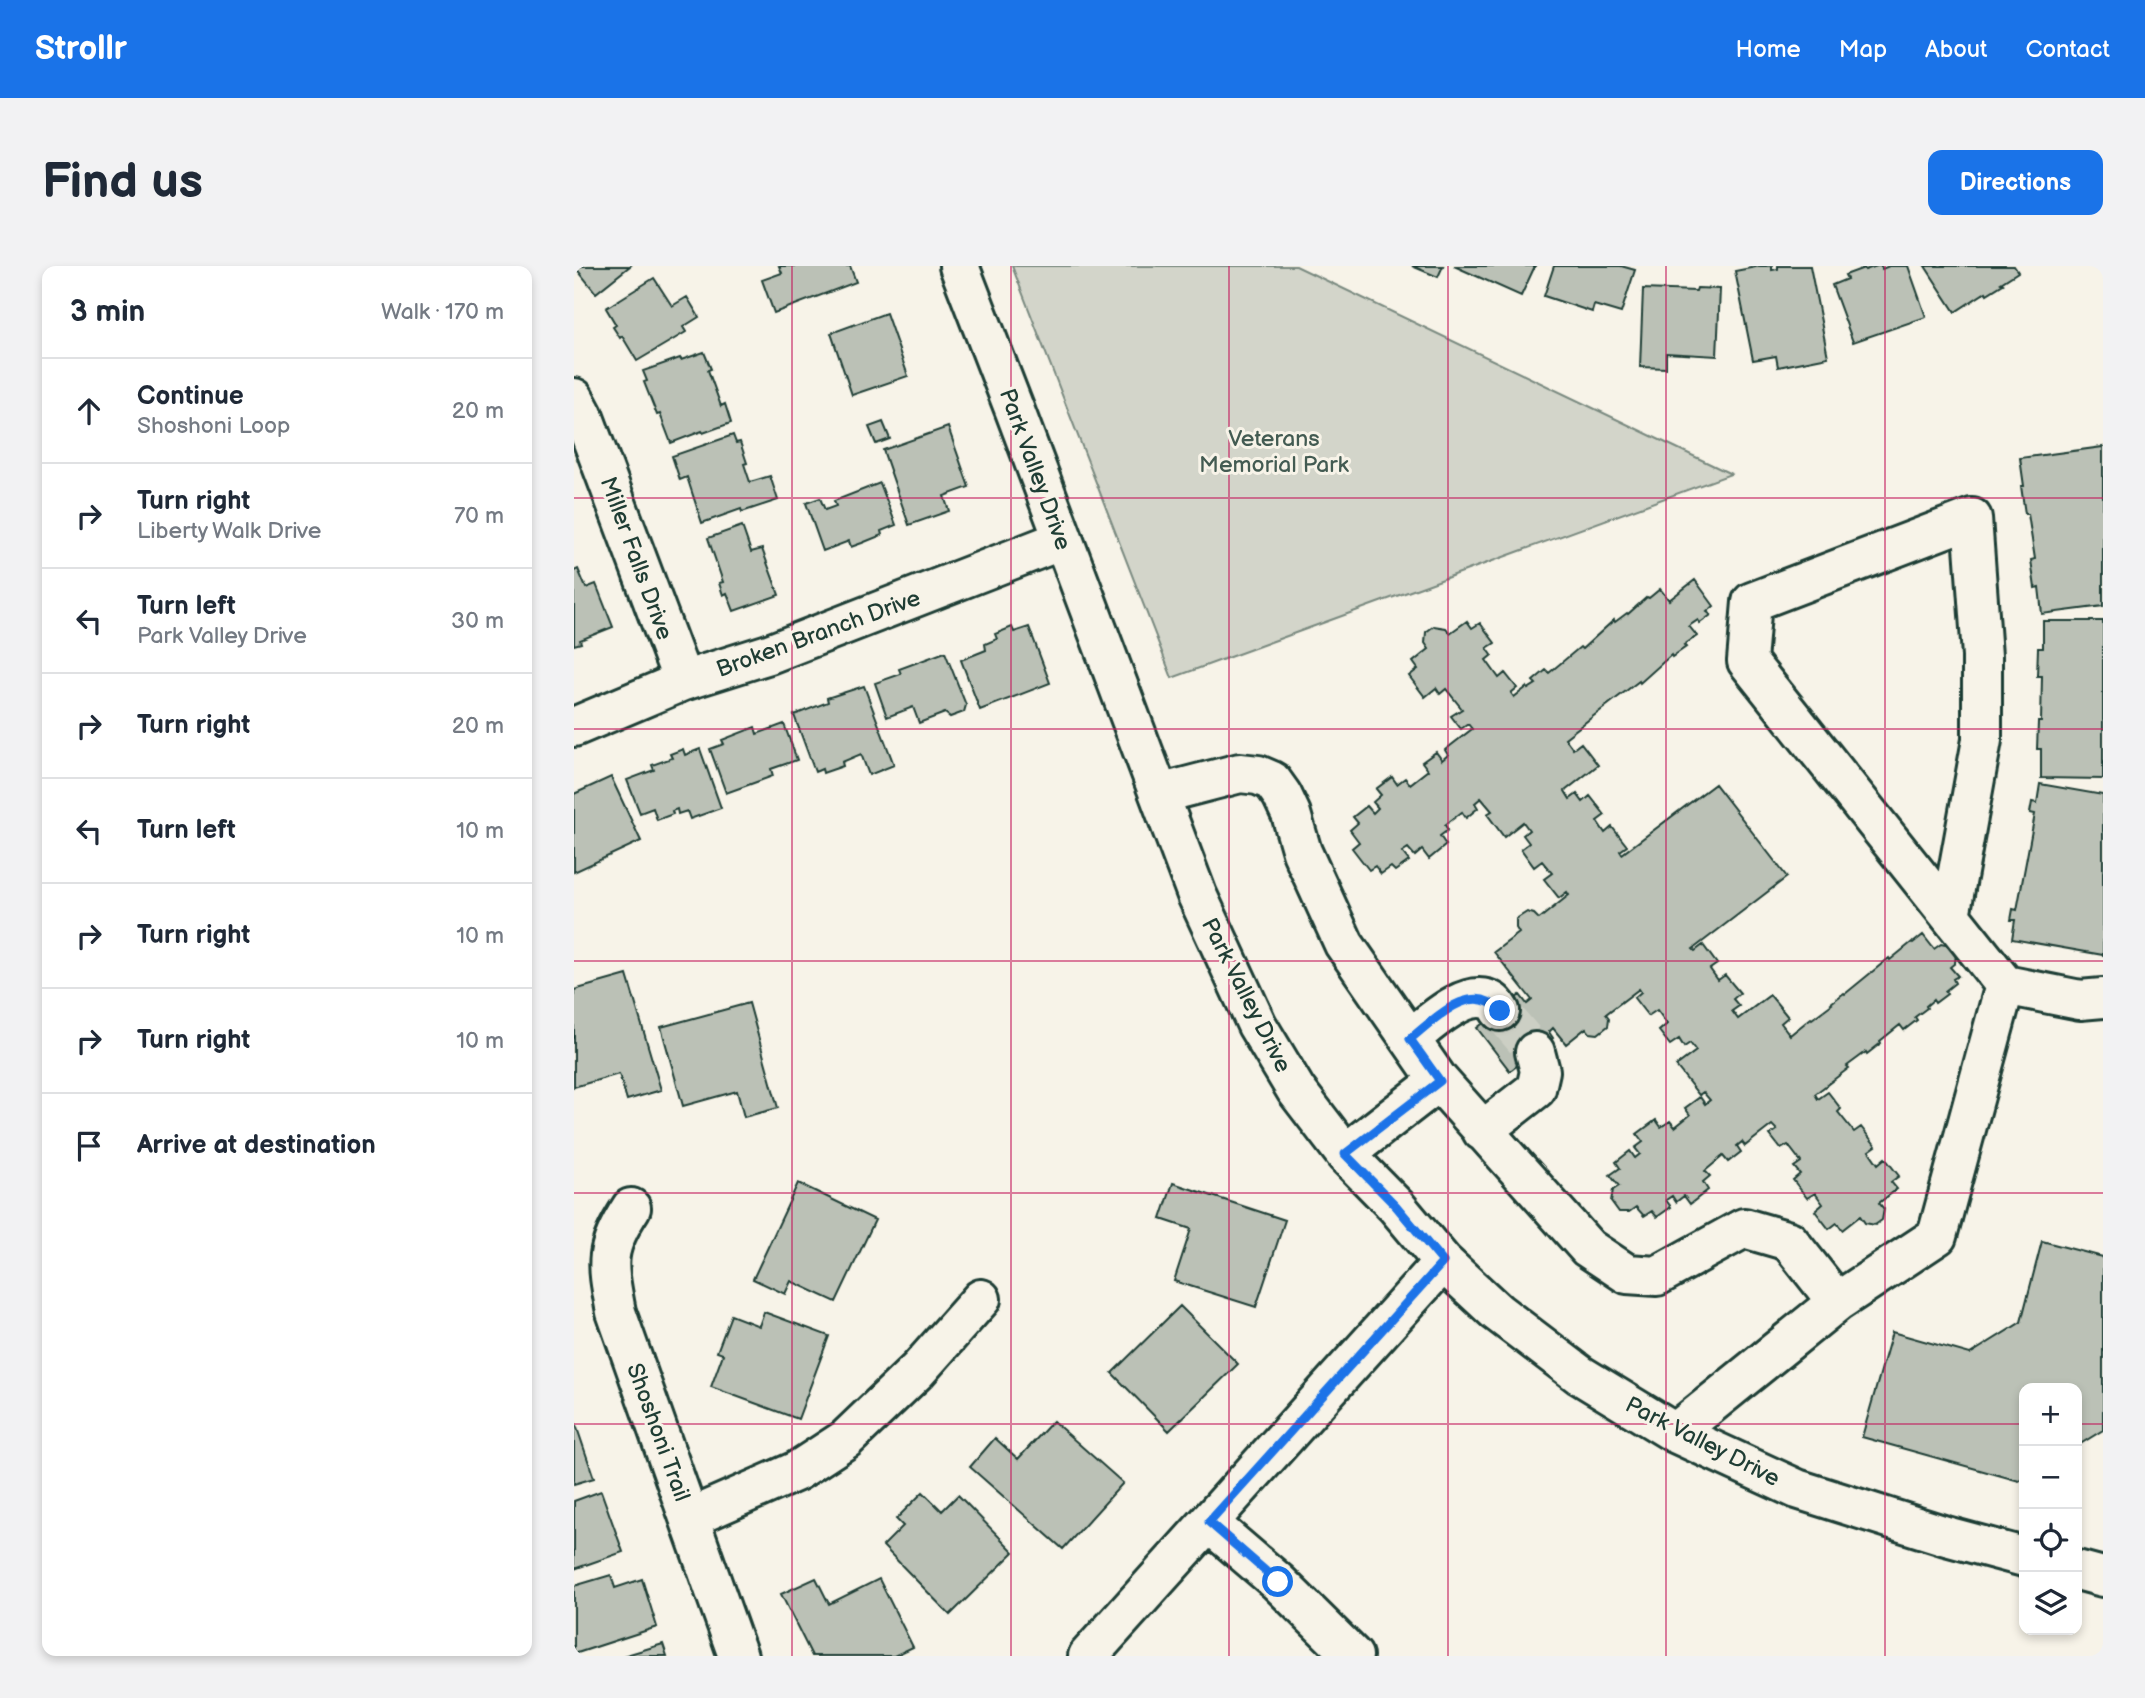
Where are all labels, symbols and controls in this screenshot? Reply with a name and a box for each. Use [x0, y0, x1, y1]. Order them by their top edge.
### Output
text: Strollr [35, 29, 127, 69]
text: Home [1736, 35, 1801, 64]
text: Map [1839, 35, 1887, 64]
text: About [1925, 35, 1987, 64]
text: Contact [2025, 35, 2110, 64]
button: Directions [1928, 150, 2103, 215]
text: Find us [42, 153, 203, 212]
text: 3 min [70, 294, 145, 330]
text: Walk · 170 m [381, 298, 504, 326]
text: Continue [137, 381, 244, 412]
street label: Park Valley Drive [993, 385, 1077, 554]
icon: ahead [70, 392, 108, 430]
text: 20 m [452, 397, 504, 425]
text: Shoshoni Loop [137, 412, 290, 440]
park label: Veterans Memorial Park [1199, 425, 1350, 479]
street label: Miller Falls Drive [594, 473, 679, 644]
text: Turn right [137, 486, 250, 517]
icon: right [70, 497, 108, 535]
text: 70 m [454, 502, 504, 530]
text: Liberty Walk Drive [137, 517, 321, 545]
street label: Broken Branch Drive [712, 584, 924, 684]
text: Turn left [137, 591, 236, 622]
icon: left [70, 602, 108, 640]
text: 30 m [451, 607, 504, 635]
text: Park Valley Drive [137, 622, 307, 650]
icon: right [70, 707, 108, 745]
text: Turn right [137, 710, 250, 741]
text: 20 m [452, 712, 504, 740]
icon: left [70, 812, 108, 850]
text: Turn left [137, 815, 236, 846]
text: 10 m [456, 817, 504, 845]
street label: Park Valley Drive [1195, 913, 1297, 1077]
icon: right [70, 917, 108, 955]
text: Turn right [137, 920, 250, 951]
text: 10 m [456, 922, 504, 950]
route end [1484, 995, 1515, 1026]
icon: right [70, 1022, 108, 1060]
text: Turn right [137, 1025, 250, 1056]
text: 10 m [456, 1027, 504, 1055]
icon: arrive [70, 1127, 108, 1165]
text: Arrive at destination [137, 1130, 376, 1161]
street label: Shoshoni Trail [620, 1360, 696, 1505]
map controls [2019, 1383, 2082, 1635]
button: + [2019, 1383, 2082, 1446]
street label: Park Valley Drive [1621, 1391, 1785, 1493]
button: − [2019, 1446, 2082, 1509]
button: locate [2019, 1509, 2082, 1572]
route start [1262, 1566, 1293, 1597]
button: layers [2019, 1572, 2082, 1635]

